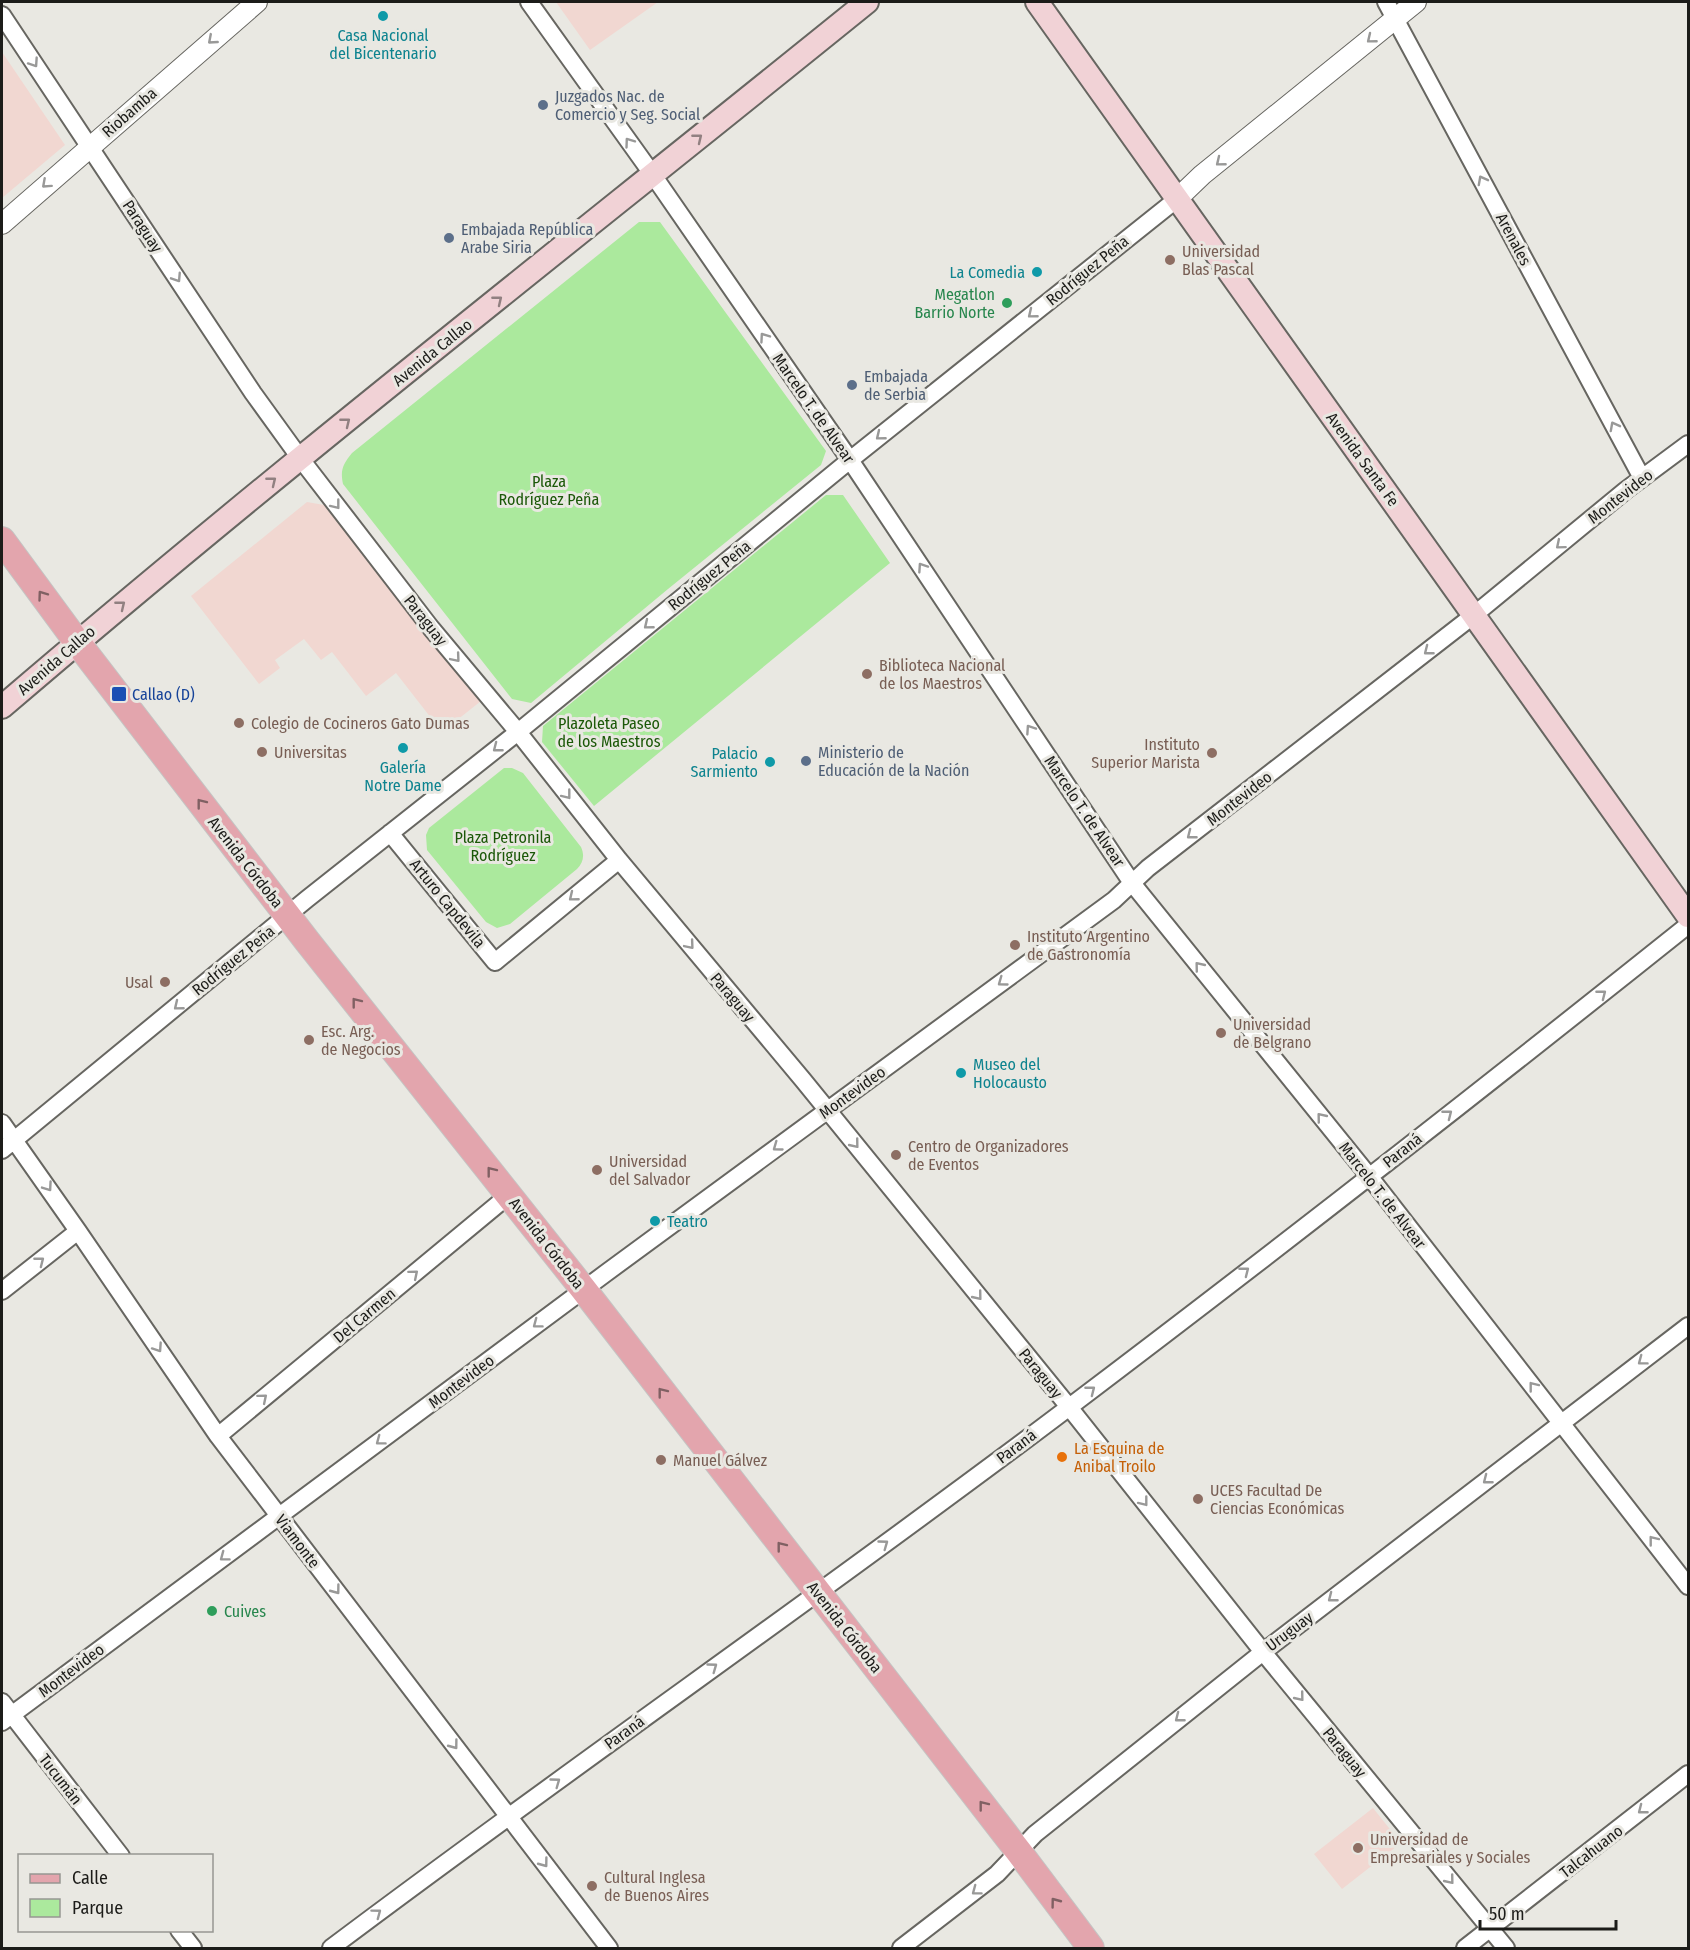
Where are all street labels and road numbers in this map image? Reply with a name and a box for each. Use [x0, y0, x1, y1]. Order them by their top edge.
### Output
street label: Riobamba [98, 83, 161, 141]
street label: Paraguay [119, 197, 167, 257]
street label: Arenales [1492, 210, 1535, 269]
street label: Rodríguez Peña [1042, 231, 1133, 309]
street label: Avenida Callao [389, 315, 476, 390]
street label: Marcelo T. de Alvear [769, 350, 859, 467]
street label: Avenida Santa Fe [1322, 409, 1403, 510]
street label: Montevideo [1584, 465, 1657, 528]
street label: Rodríguez Peña [664, 536, 755, 614]
street label: Paraguay [400, 591, 452, 650]
street label: Avenida Callao [14, 622, 99, 699]
street label: Marcelo T. de Alvear [1040, 752, 1129, 871]
street label: Montevideo [1203, 767, 1276, 830]
street label: Avenida Córdoba [204, 813, 287, 912]
street label: Arturo Capdevila [406, 855, 489, 952]
street label: Rodríguez Peña [188, 921, 279, 999]
street label: Paraguay [707, 969, 759, 1027]
street label: Montevideo [816, 1062, 889, 1123]
street label: Paraná [1379, 1129, 1426, 1172]
street label: Marcelo T. de Alvear [1335, 1138, 1430, 1253]
street label: Avenida Córdoba [505, 1194, 588, 1293]
street label: Del Carmen [329, 1284, 399, 1347]
street label: Paraguay [1015, 1345, 1067, 1403]
street label: Montevideo [425, 1351, 498, 1412]
street label: Paraná [993, 1425, 1040, 1467]
street label: Viamonte [271, 1511, 324, 1572]
street label: Avenida Córdoba [803, 1578, 886, 1677]
street label: Uruguay [1262, 1607, 1317, 1655]
street label: Montevideo [35, 1640, 108, 1701]
street label: Paraná [601, 1712, 648, 1753]
street label: Paraguay [1319, 1724, 1371, 1782]
street label: Tucumán [35, 1750, 86, 1808]
street label: Talcahuano [1556, 1821, 1626, 1882]

